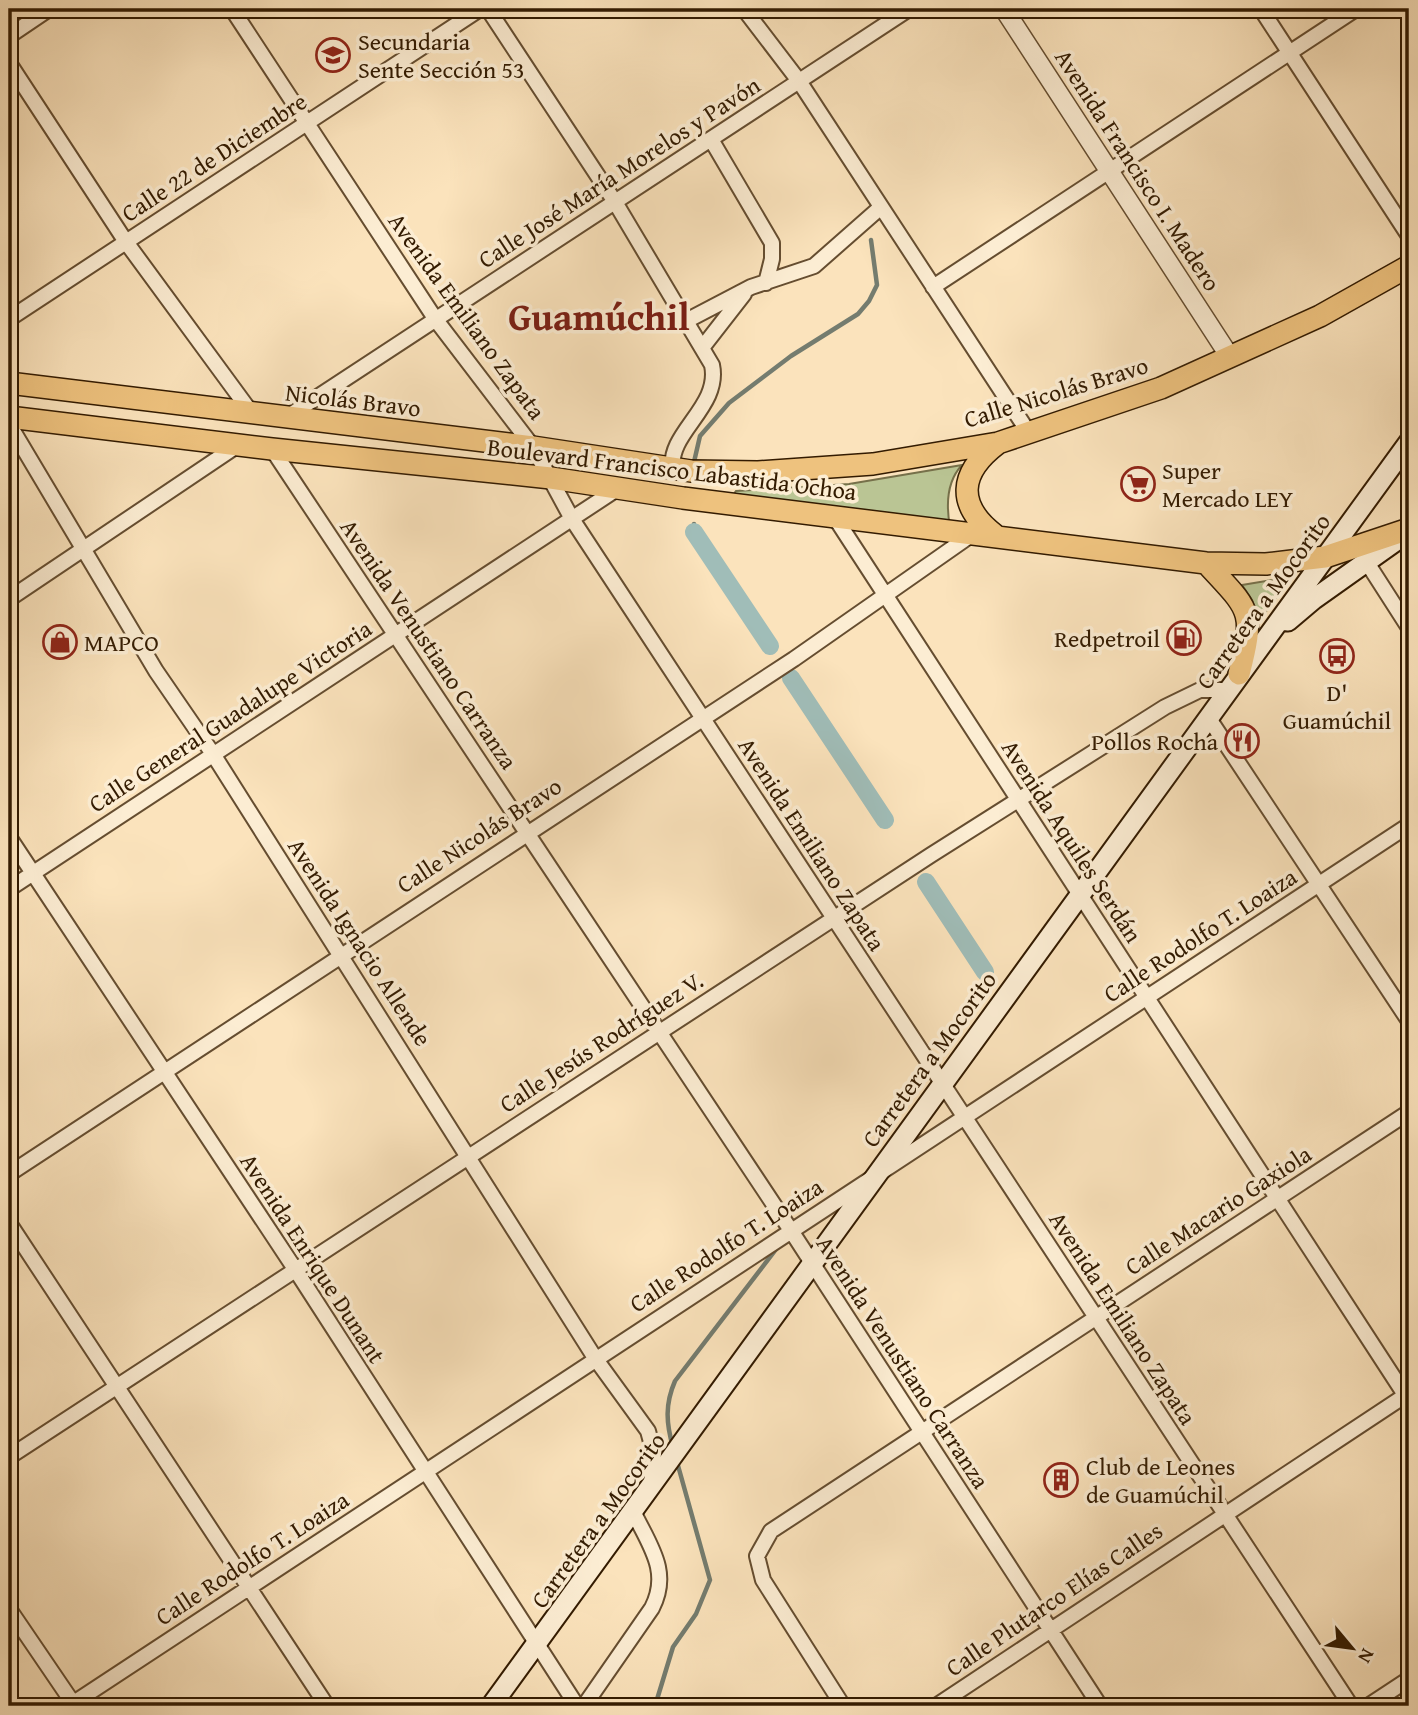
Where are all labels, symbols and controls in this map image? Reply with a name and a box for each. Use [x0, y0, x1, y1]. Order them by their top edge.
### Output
place label: Secundaria Sente Sección 53 [358, 24, 525, 87]
school or university icon: Secundaria Sente Sección 53 [314, 36, 352, 74]
street label: Avenida Francisco I. Madero [1046, 42, 1230, 298]
street label: Calle José María Morelos y Pavón [471, 67, 767, 277]
street label: Calle 22 de Diciembre [114, 84, 314, 230]
street label: Avenida Emiliano Zapata [380, 205, 554, 427]
district label: Guamúchil [508, 288, 690, 344]
street label: Calle Nicolás Bravo [960, 347, 1152, 437]
street label: Nicolás Bravo [283, 374, 423, 426]
street label: Boulevard Francisco Labastida Ochoa [485, 429, 859, 509]
place label: Super Mercado LEY [1162, 453, 1293, 516]
supermarket icon: Super Mercado LEY [1119, 465, 1157, 503]
street label: Carretera a Mocorito [1187, 506, 1339, 696]
street label: Avenida Venustiano Carranza [332, 512, 526, 777]
street label: Calle General Guadalupe Victoria [82, 611, 379, 821]
fuel station icon: Redpetroil [1165, 619, 1203, 657]
place label: Redpetroil [1054, 621, 1160, 656]
shop icon: MAPCO [41, 623, 79, 661]
place label: MAPCO [84, 625, 159, 660]
bus stop icon: D' Guamúchil [1318, 637, 1356, 675]
place label: D' Guamúchil [1283, 675, 1391, 738]
restaurant icon: Pollos Rocha [1223, 722, 1261, 760]
place label: Pollos Rocha [1091, 724, 1219, 759]
street label: Avenida Emiliano Zapata [730, 730, 895, 958]
street label: Avenida Aquiles Serdán [993, 733, 1151, 950]
street label: Calle Nicolás Bravo [390, 768, 568, 902]
street label: Avenida Ignacio Allende [280, 831, 440, 1053]
street label: Calle Rodolfo T. Loaiza [1096, 859, 1304, 1011]
street label: Calle Jesús Rodríguez V. [492, 963, 710, 1121]
street label: Carretera a Mocorito [853, 964, 1005, 1154]
street label: Calle Macario Gaxiola [1118, 1136, 1319, 1284]
street label: Avenida Enrique Dunant [232, 1146, 395, 1370]
street label: Calle Rodolfo T. Loaiza [622, 1169, 830, 1321]
street label: Avenida Emiliano Zapata [1041, 1204, 1206, 1432]
street label: Avenida Venustiano Carranza [808, 1229, 998, 1496]
street label: Carretera a Mocorito [522, 1425, 674, 1615]
place label: Club de Leones de Guamúchil [1086, 1449, 1235, 1512]
building icon: Club de Leones de Guamúchil [1042, 1461, 1080, 1499]
street label: Calle Rodolfo T. Loaiza [148, 1482, 356, 1634]
street label: Calle Plutarco Elías Calles [939, 1513, 1169, 1685]
north arrow [1316, 1614, 1386, 1684]
text: N [1351, 1644, 1382, 1669]

